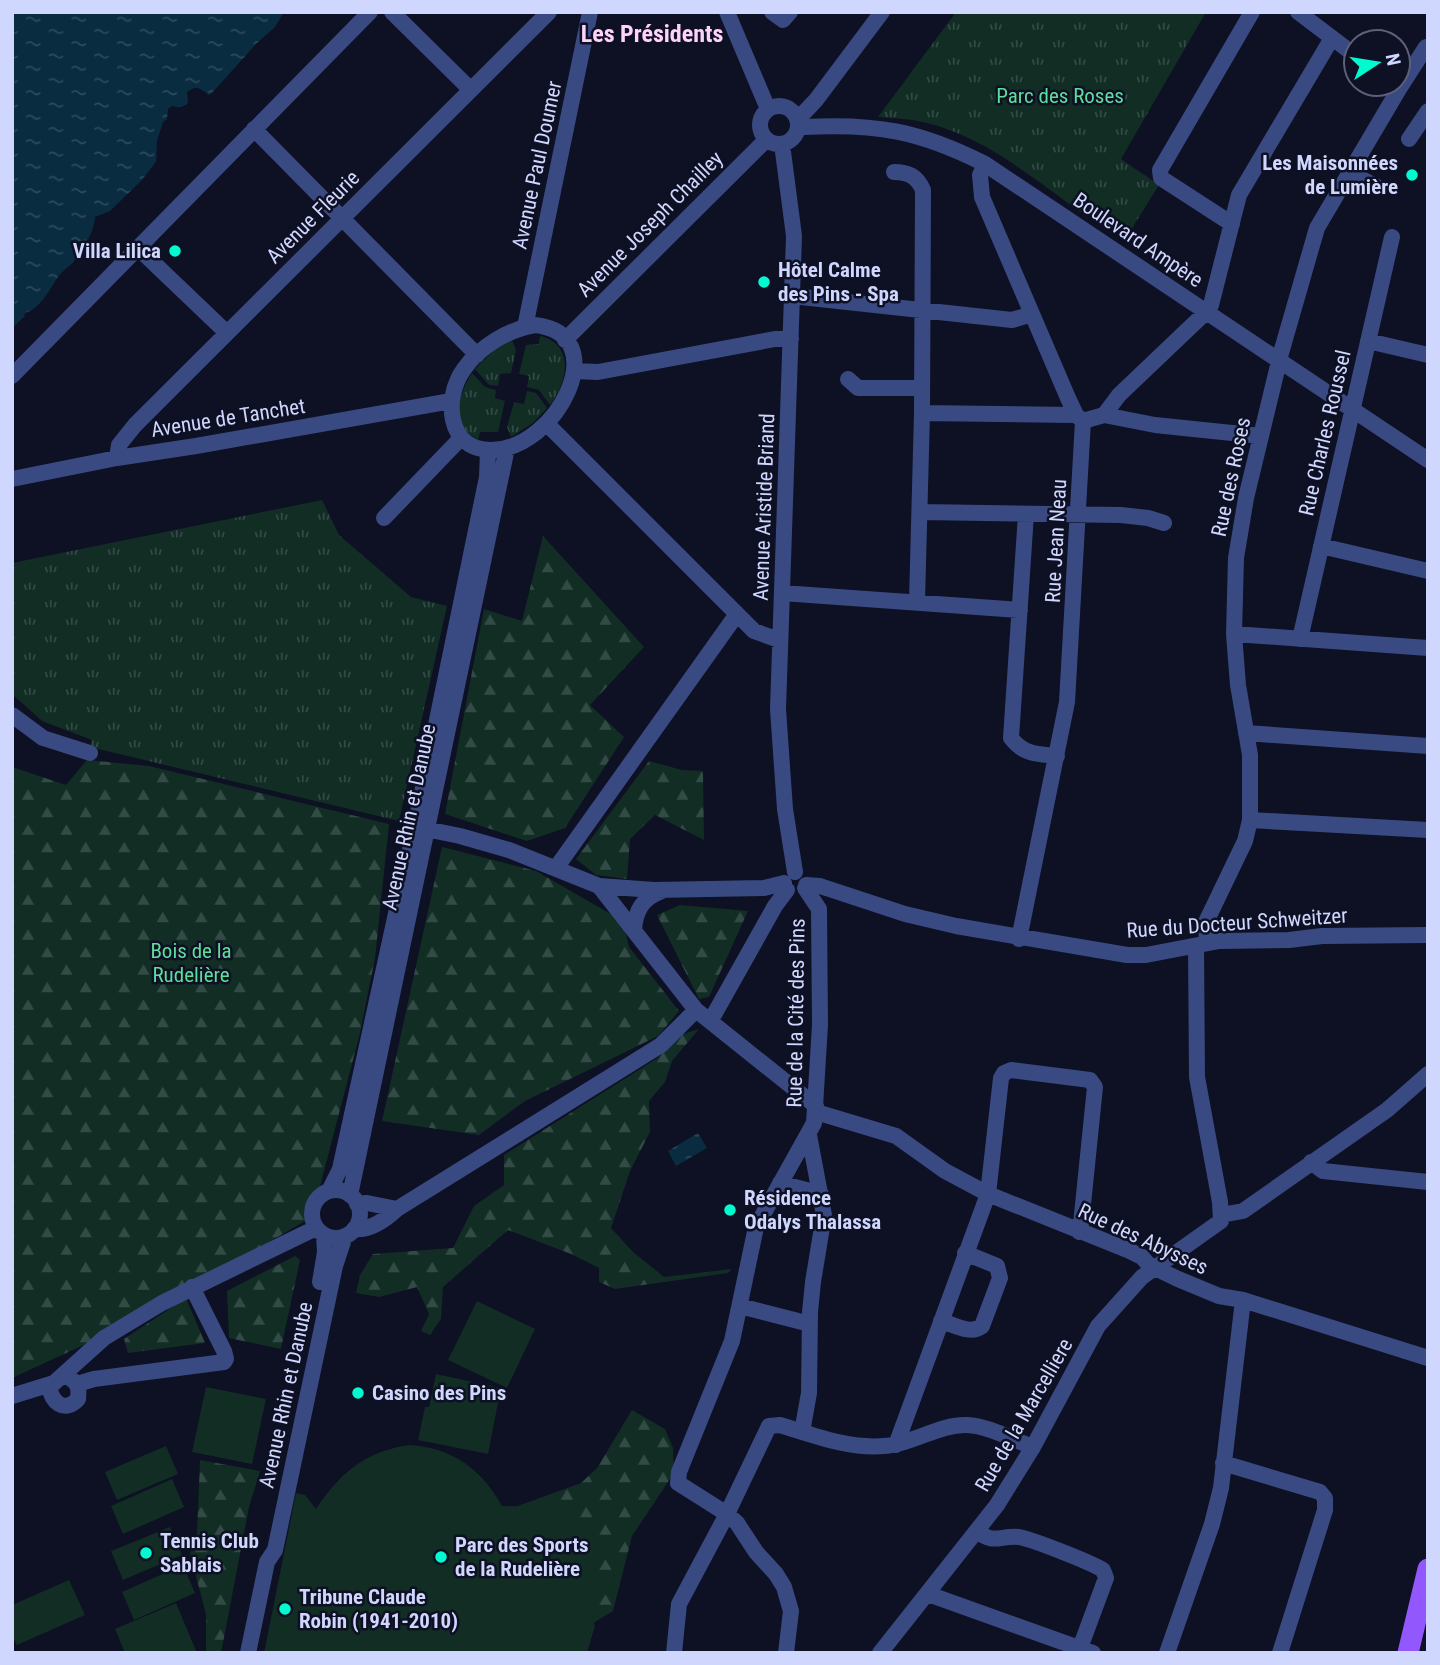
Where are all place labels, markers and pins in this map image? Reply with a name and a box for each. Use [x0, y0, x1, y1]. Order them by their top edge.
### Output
place label: Les Maisonnées de Lumière [1262, 151, 1398, 199]
marker: Les Maisonnées de Lumière [1404, 167, 1420, 183]
place label: Villa Lilica [73, 239, 161, 263]
marker: Villa Lilica [167, 243, 183, 259]
place label: Hôtel Calme des Pins - Spa [778, 258, 899, 306]
marker: Hôtel Calme des Pins - Spa [756, 274, 772, 290]
place label: Résidence Odalys Thalassa [744, 1186, 881, 1234]
marker: Résidence Odalys Thalassa [722, 1202, 738, 1218]
place label: Casino des Pins [372, 1381, 506, 1405]
marker: Casino des Pins [350, 1385, 366, 1401]
place label: Tennis Club Sablais [160, 1529, 259, 1577]
place label: Parc des Sports de la Rudelière [455, 1533, 588, 1581]
marker: Tennis Club Sablais [138, 1545, 154, 1561]
marker: Parc des Sports de la Rudelière [433, 1549, 449, 1565]
place label: Tribune Claude Robin (1941-2010) [299, 1585, 458, 1633]
marker: Tribune Claude Robin (1941-2010) [277, 1601, 293, 1617]

